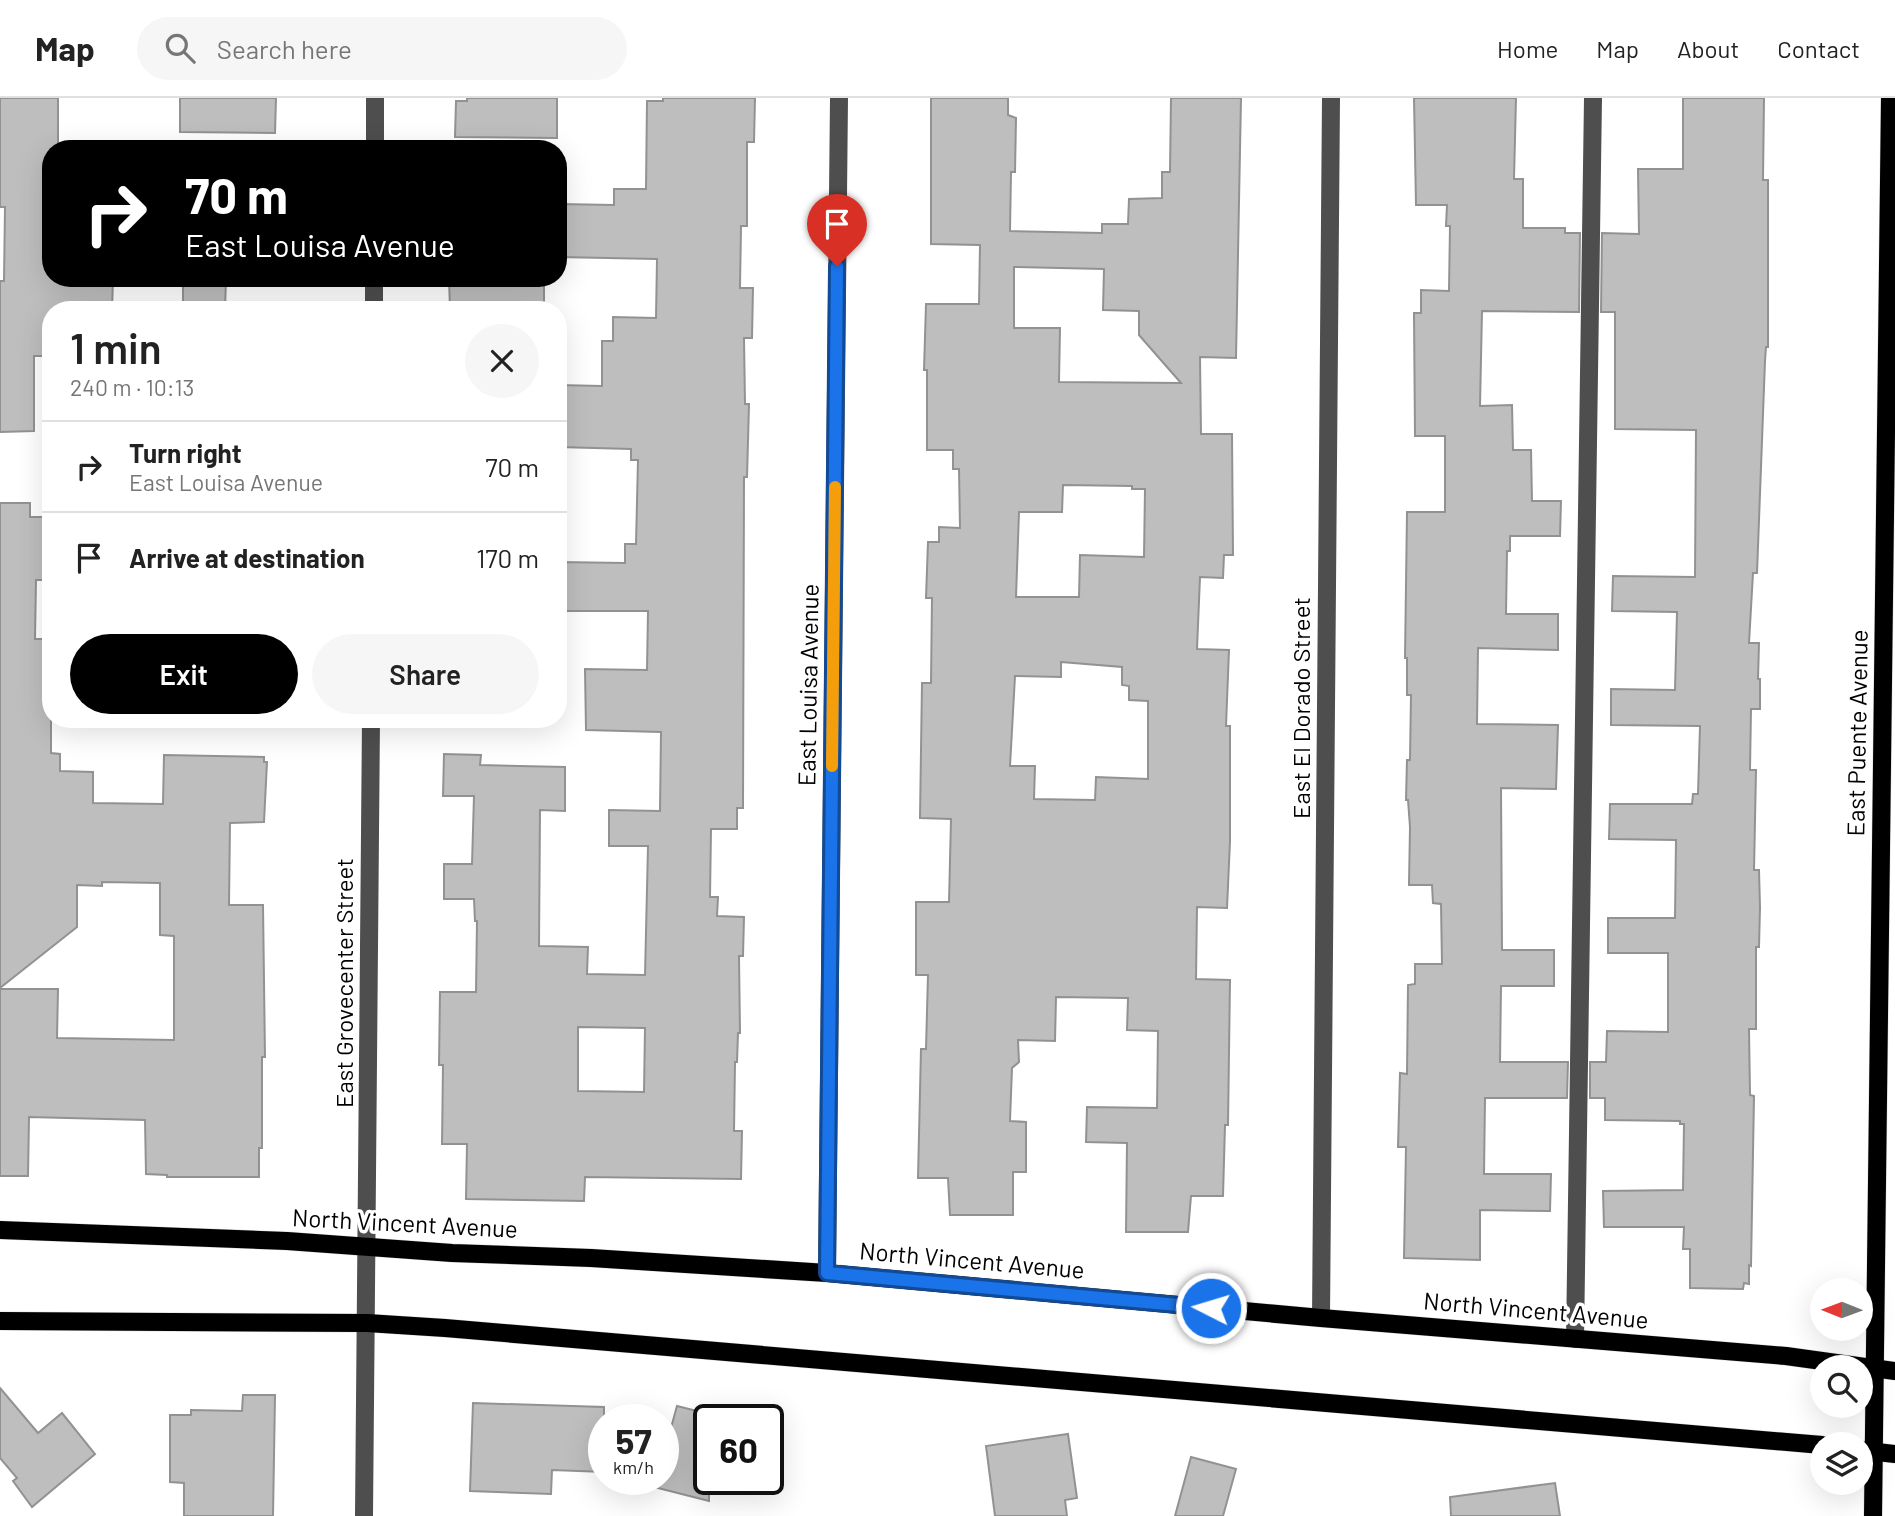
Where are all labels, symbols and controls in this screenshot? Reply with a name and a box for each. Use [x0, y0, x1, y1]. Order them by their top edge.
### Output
search box [137, 17, 627, 80]
text: Map [35, 28, 95, 68]
icon: search [161, 29, 199, 67]
text: Search here [217, 33, 352, 64]
text: Home [1497, 34, 1558, 63]
text: Map [1596, 34, 1639, 63]
text: About [1677, 34, 1739, 63]
text: Contact [1777, 34, 1860, 63]
text: 70 m [185, 165, 288, 224]
icon: right [70, 168, 161, 259]
pin [807, 194, 867, 266]
icon: arrive [818, 205, 856, 243]
text: East Louisa Avenue [185, 225, 455, 263]
text: 1 min [70, 322, 162, 372]
button: close [465, 324, 539, 398]
text: 240 m · 10:13 [70, 373, 194, 401]
text: Turn right [129, 437, 242, 468]
icon: right [70, 448, 108, 486]
text: 70 m [485, 451, 539, 482]
text: East Louisa Avenue [129, 468, 323, 496]
icon: arrive [70, 539, 108, 577]
text: Arrive at destination [129, 542, 365, 573]
text: 170 m [476, 542, 539, 573]
street label: East Louisa Avenue [791, 584, 824, 786]
street label: East El Dorado Street [1286, 597, 1315, 819]
street label: East Puente Avenue [1840, 629, 1873, 837]
button: Exit [70, 634, 298, 714]
button: Share [312, 634, 539, 714]
street label: East Grovecenter Street [329, 858, 358, 1108]
street label: North Vincent Avenue [292, 1202, 519, 1243]
street label: North Vincent Avenue [858, 1235, 1086, 1284]
position arrow [1174, 1271, 1248, 1345]
north arrow [1810, 1278, 1872, 1340]
map controls [1810, 1278, 1873, 1495]
street label: North Vincent Avenue [1422, 1285, 1650, 1334]
button: search [1810, 1355, 1873, 1418]
speed limit sign: 60 [693, 1404, 784, 1495]
text: 57 [615, 1419, 652, 1461]
button: layers [1810, 1432, 1873, 1495]
text: km/h [613, 1456, 654, 1478]

